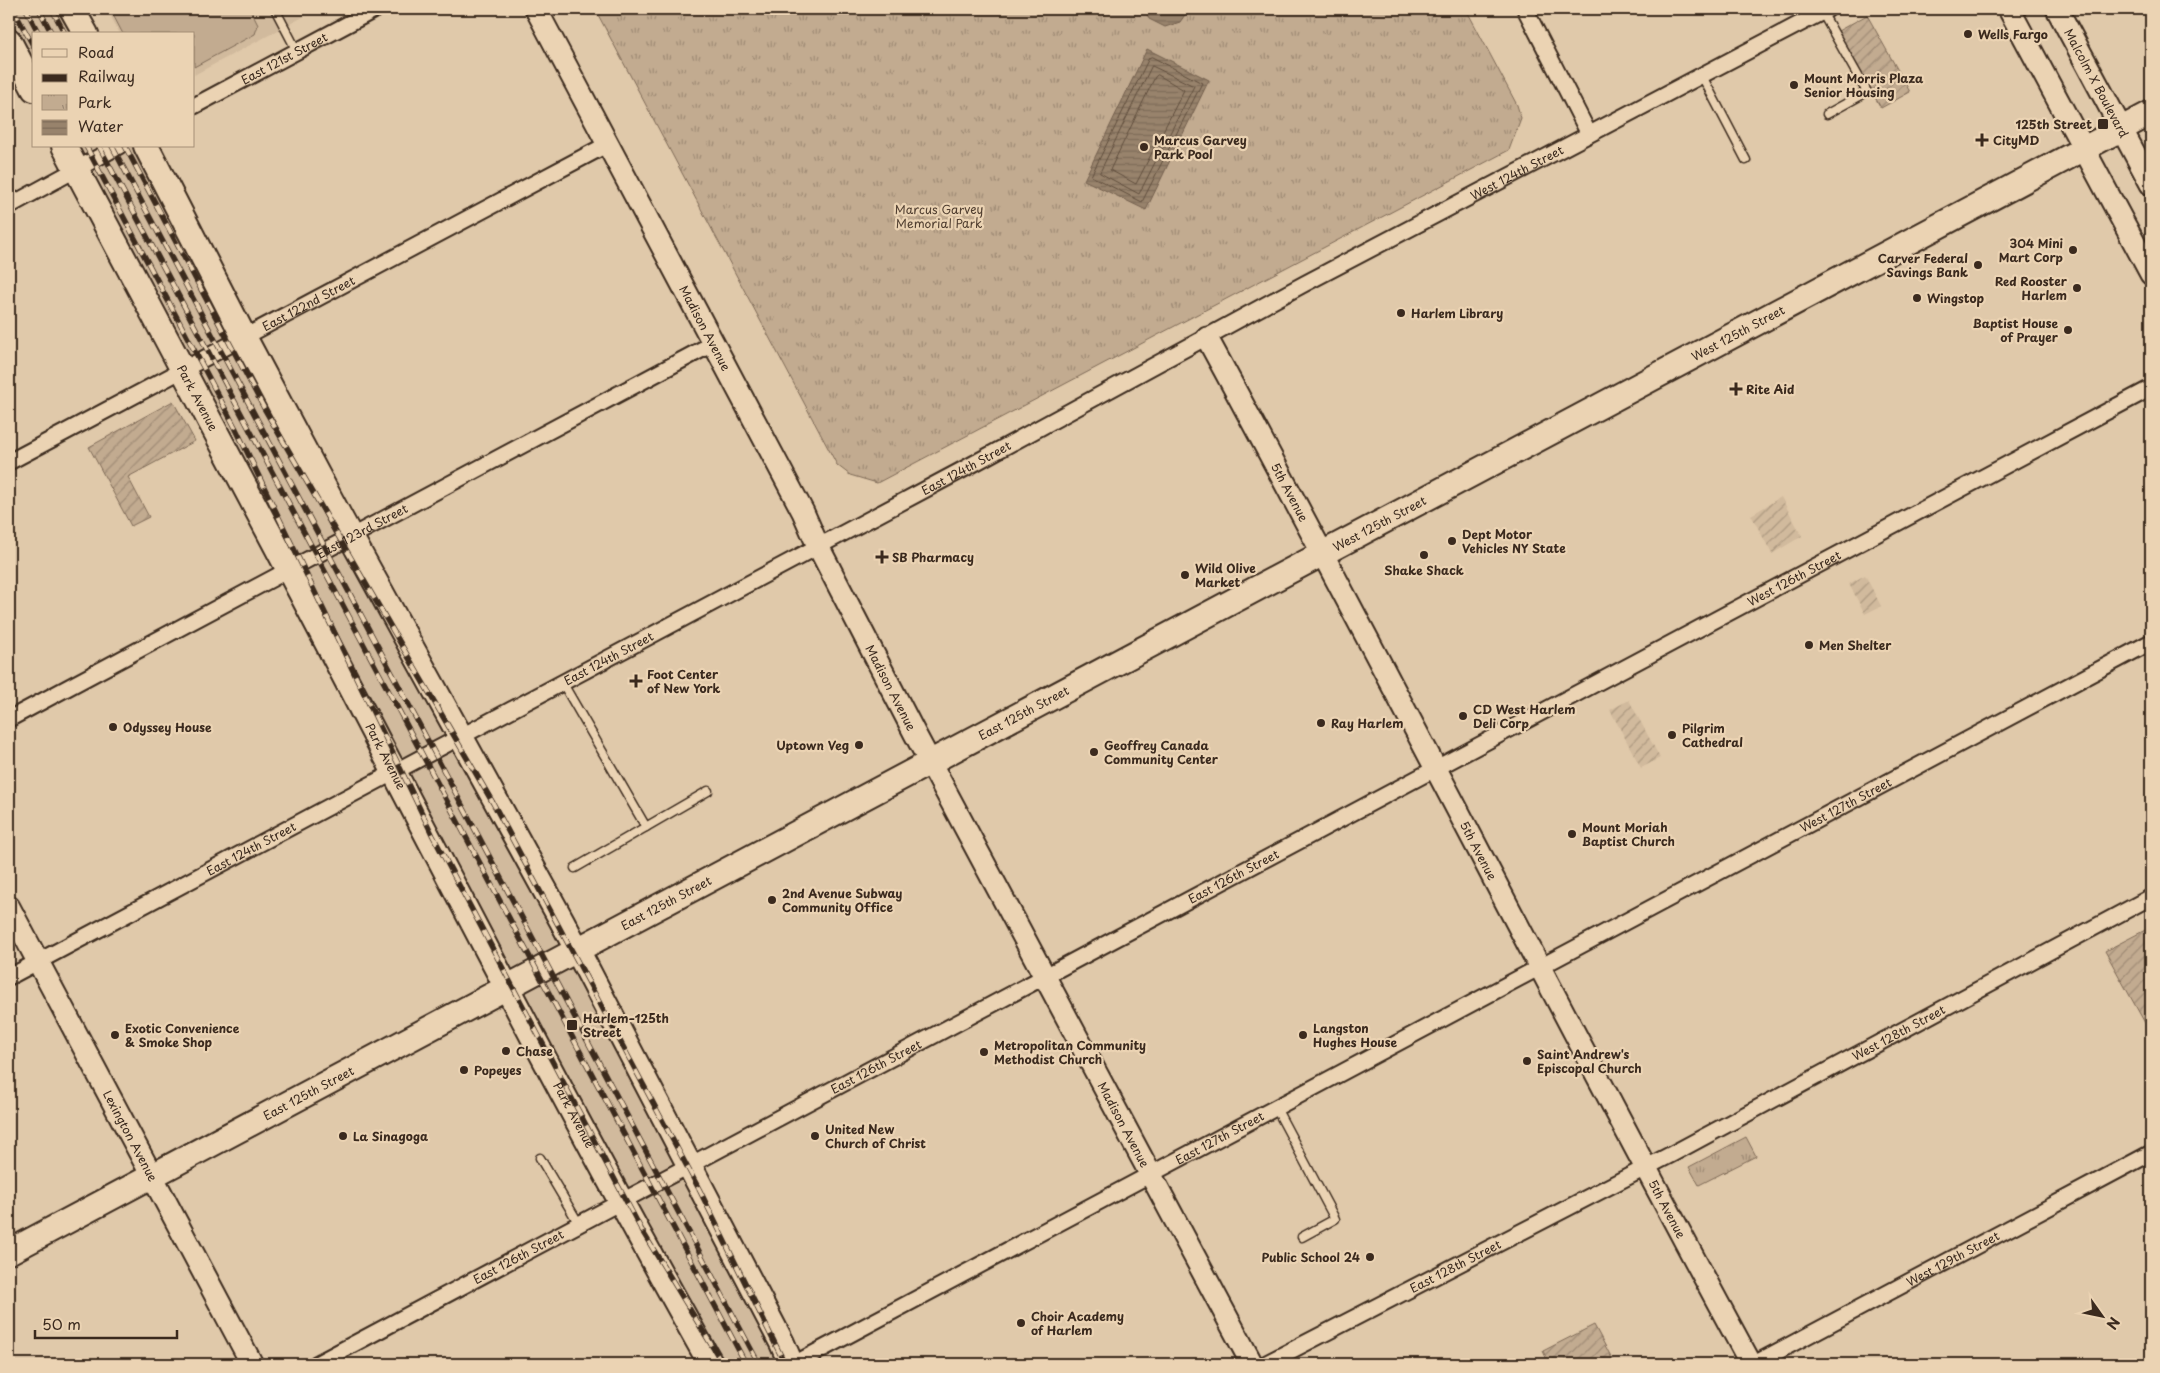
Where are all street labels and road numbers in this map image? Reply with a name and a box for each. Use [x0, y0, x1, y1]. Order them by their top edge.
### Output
street label: Malcolm X Boulevard [2060, 25, 2134, 141]
street label: East 121st Street [238, 28, 330, 88]
street label: West 124th Street [1467, 140, 1567, 204]
street label: East 122nd Street [259, 271, 358, 335]
street label: Madison Avenue [675, 282, 736, 374]
street label: West 125th Street [1688, 300, 1788, 365]
street label: Park Avenue [173, 361, 223, 434]
street label: East 124th Street [918, 436, 1014, 499]
street label: 5th Avenue [1267, 460, 1313, 525]
street label: West 125th Street [1329, 491, 1429, 556]
street label: East 123rd Street [313, 499, 411, 563]
street label: West 126th Street [1744, 546, 1844, 610]
street label: East 124th Street [560, 627, 657, 689]
street label: Madison Avenue [861, 641, 921, 734]
street label: East 125th Street [975, 681, 1072, 744]
street label: Park Avenue [361, 720, 411, 793]
street label: West 127th Street [1796, 773, 1895, 836]
street label: East 124th Street [203, 817, 299, 880]
street label: 5th Avenue [1456, 818, 1502, 883]
street label: East 126th Street [1185, 844, 1282, 908]
street label: East 125th Street [617, 871, 715, 934]
street label: West 128th Street [1849, 1000, 1948, 1065]
street label: East 126th Street [827, 1035, 924, 1098]
street label: East 125th Street [260, 1061, 357, 1124]
street label: Park Avenue [549, 1079, 600, 1151]
street label: Madison Avenue [1094, 1079, 1154, 1171]
street label: Lexington Avenue [99, 1087, 162, 1185]
street label: East 127th Street [1172, 1107, 1267, 1169]
street label: 5th Avenue [1644, 1176, 1691, 1242]
street label: East 126th Street [470, 1225, 567, 1288]
street label: West 129th Street [1903, 1226, 2002, 1291]
street label: East 128th Street [1406, 1235, 1504, 1297]

